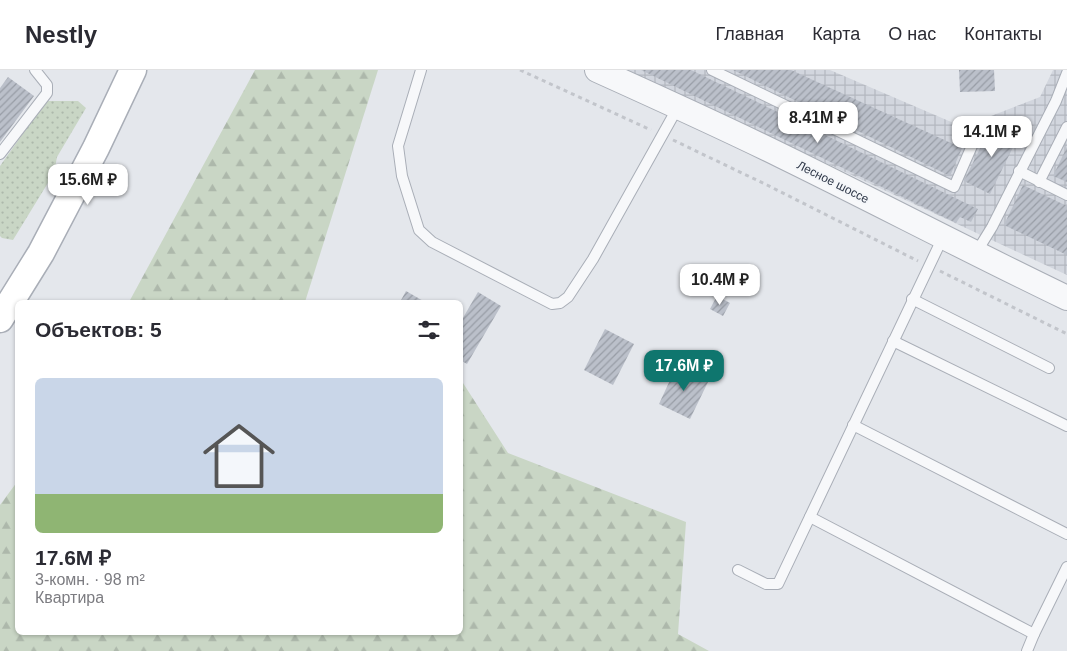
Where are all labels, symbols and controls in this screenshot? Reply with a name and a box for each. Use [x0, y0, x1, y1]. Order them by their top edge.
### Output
text: Nestly [25, 21, 97, 48]
text: Главная [716, 24, 784, 44]
text: Карта [812, 24, 860, 44]
text: О нас [888, 24, 936, 44]
text: Контакты [964, 24, 1042, 44]
pin: 8.41M ₽ [772, 102, 864, 144]
text: 8.41M ₽ [789, 109, 847, 126]
pin: 14.1M ₽ [946, 116, 1038, 158]
text: 14.1M ₽ [963, 123, 1021, 140]
street label: Лесное шоссе [795, 158, 872, 206]
pin: 15.6M ₽ [42, 164, 134, 206]
text: 15.6M ₽ [59, 171, 117, 188]
pin: 10.4M ₽ [674, 264, 766, 306]
text: 10.4M ₽ [691, 271, 749, 288]
icon: filters [415, 316, 443, 344]
text: Объектов: 5 [35, 318, 162, 341]
pin: 17.6M ₽ [638, 350, 730, 392]
text: 17.6M ₽ [655, 357, 713, 374]
icon: home [194, 411, 284, 501]
text: 17.6M ₽ [35, 546, 111, 569]
text: 3-комн. · 98 m² [35, 571, 145, 588]
text: Квартира [35, 589, 104, 606]

